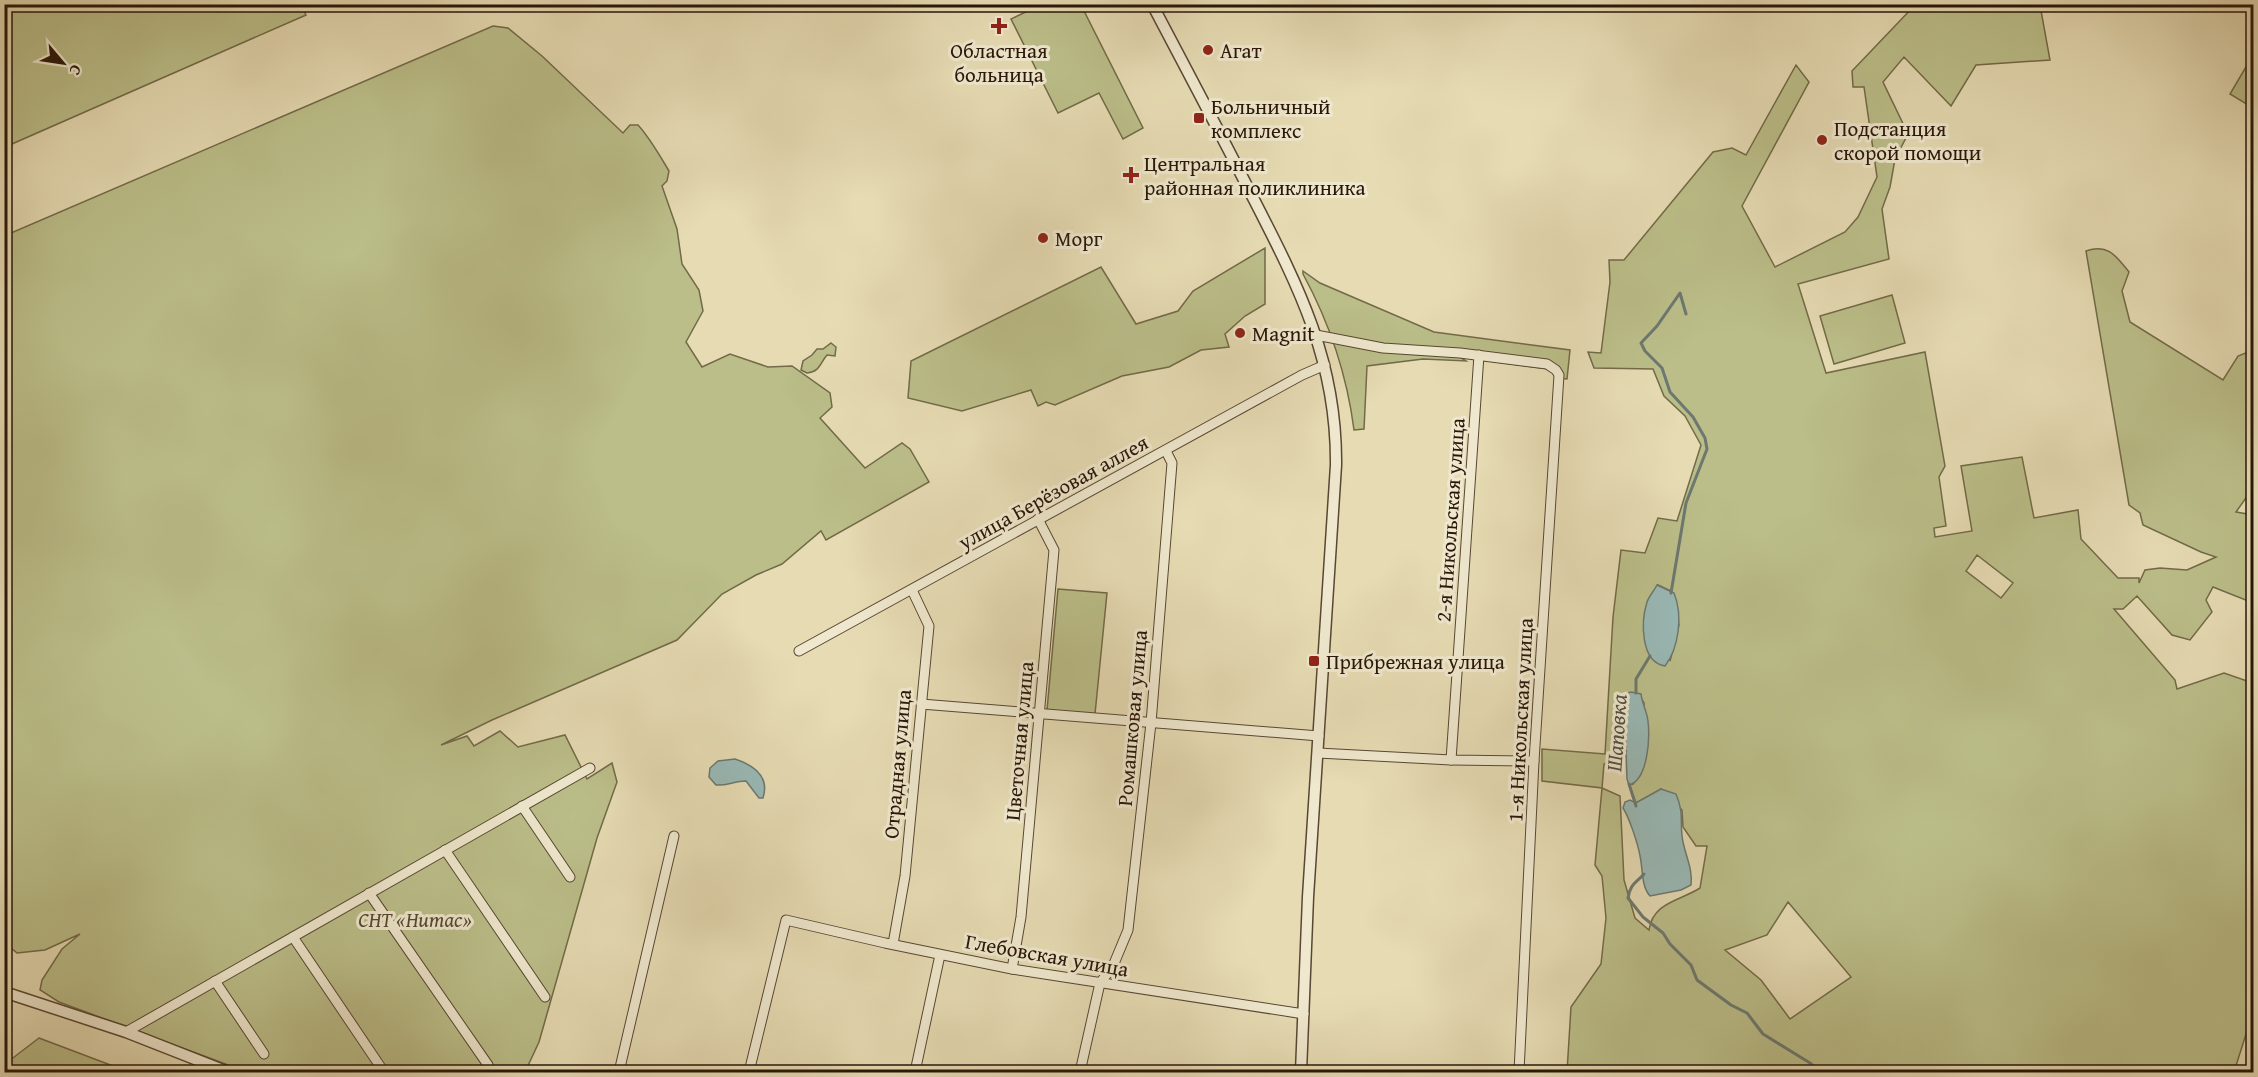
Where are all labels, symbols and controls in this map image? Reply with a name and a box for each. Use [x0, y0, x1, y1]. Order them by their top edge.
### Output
marker: Областная больница [990, 17, 1008, 35]
north arrow [33, 33, 93, 93]
place label: Областная больница [950, 35, 1048, 90]
place label: Агат [1220, 35, 1262, 66]
marker: Агат [1201, 43, 1215, 57]
text: С [63, 60, 89, 80]
place label: Больничный комплекс [1211, 91, 1330, 146]
marker: Больничный комплекс [1192, 111, 1206, 125]
place label: Подстанция скорой помощи [1834, 113, 1981, 168]
marker: Подстанция скорой помощи [1815, 133, 1829, 147]
place label: Центральная районная поликлиника [1144, 148, 1365, 203]
marker: Центральная районная поликлиника [1122, 166, 1140, 184]
place label: Морг [1055, 223, 1103, 254]
marker: Морг [1036, 231, 1050, 245]
place label: Magnit [1252, 318, 1315, 349]
marker: Magnit [1233, 326, 1247, 340]
street label: 2-я Никольская улица [1427, 417, 1473, 623]
street label: улица Берёзовая аллея [951, 427, 1154, 558]
street label: 1-я Никольская улица [1499, 617, 1541, 823]
street label: Ромашковая улица [1109, 629, 1155, 807]
place label: Прибрежная улица [1326, 646, 1505, 677]
marker: Прибрежная улица [1307, 654, 1321, 668]
street label: Цветочная улица [997, 660, 1041, 822]
street label: Отрадная улица [875, 688, 919, 840]
water label: Шаповка [1597, 693, 1635, 773]
park label: СНТ «Нитас» [358, 904, 472, 935]
street label: Глебовская улица [963, 925, 1131, 985]

